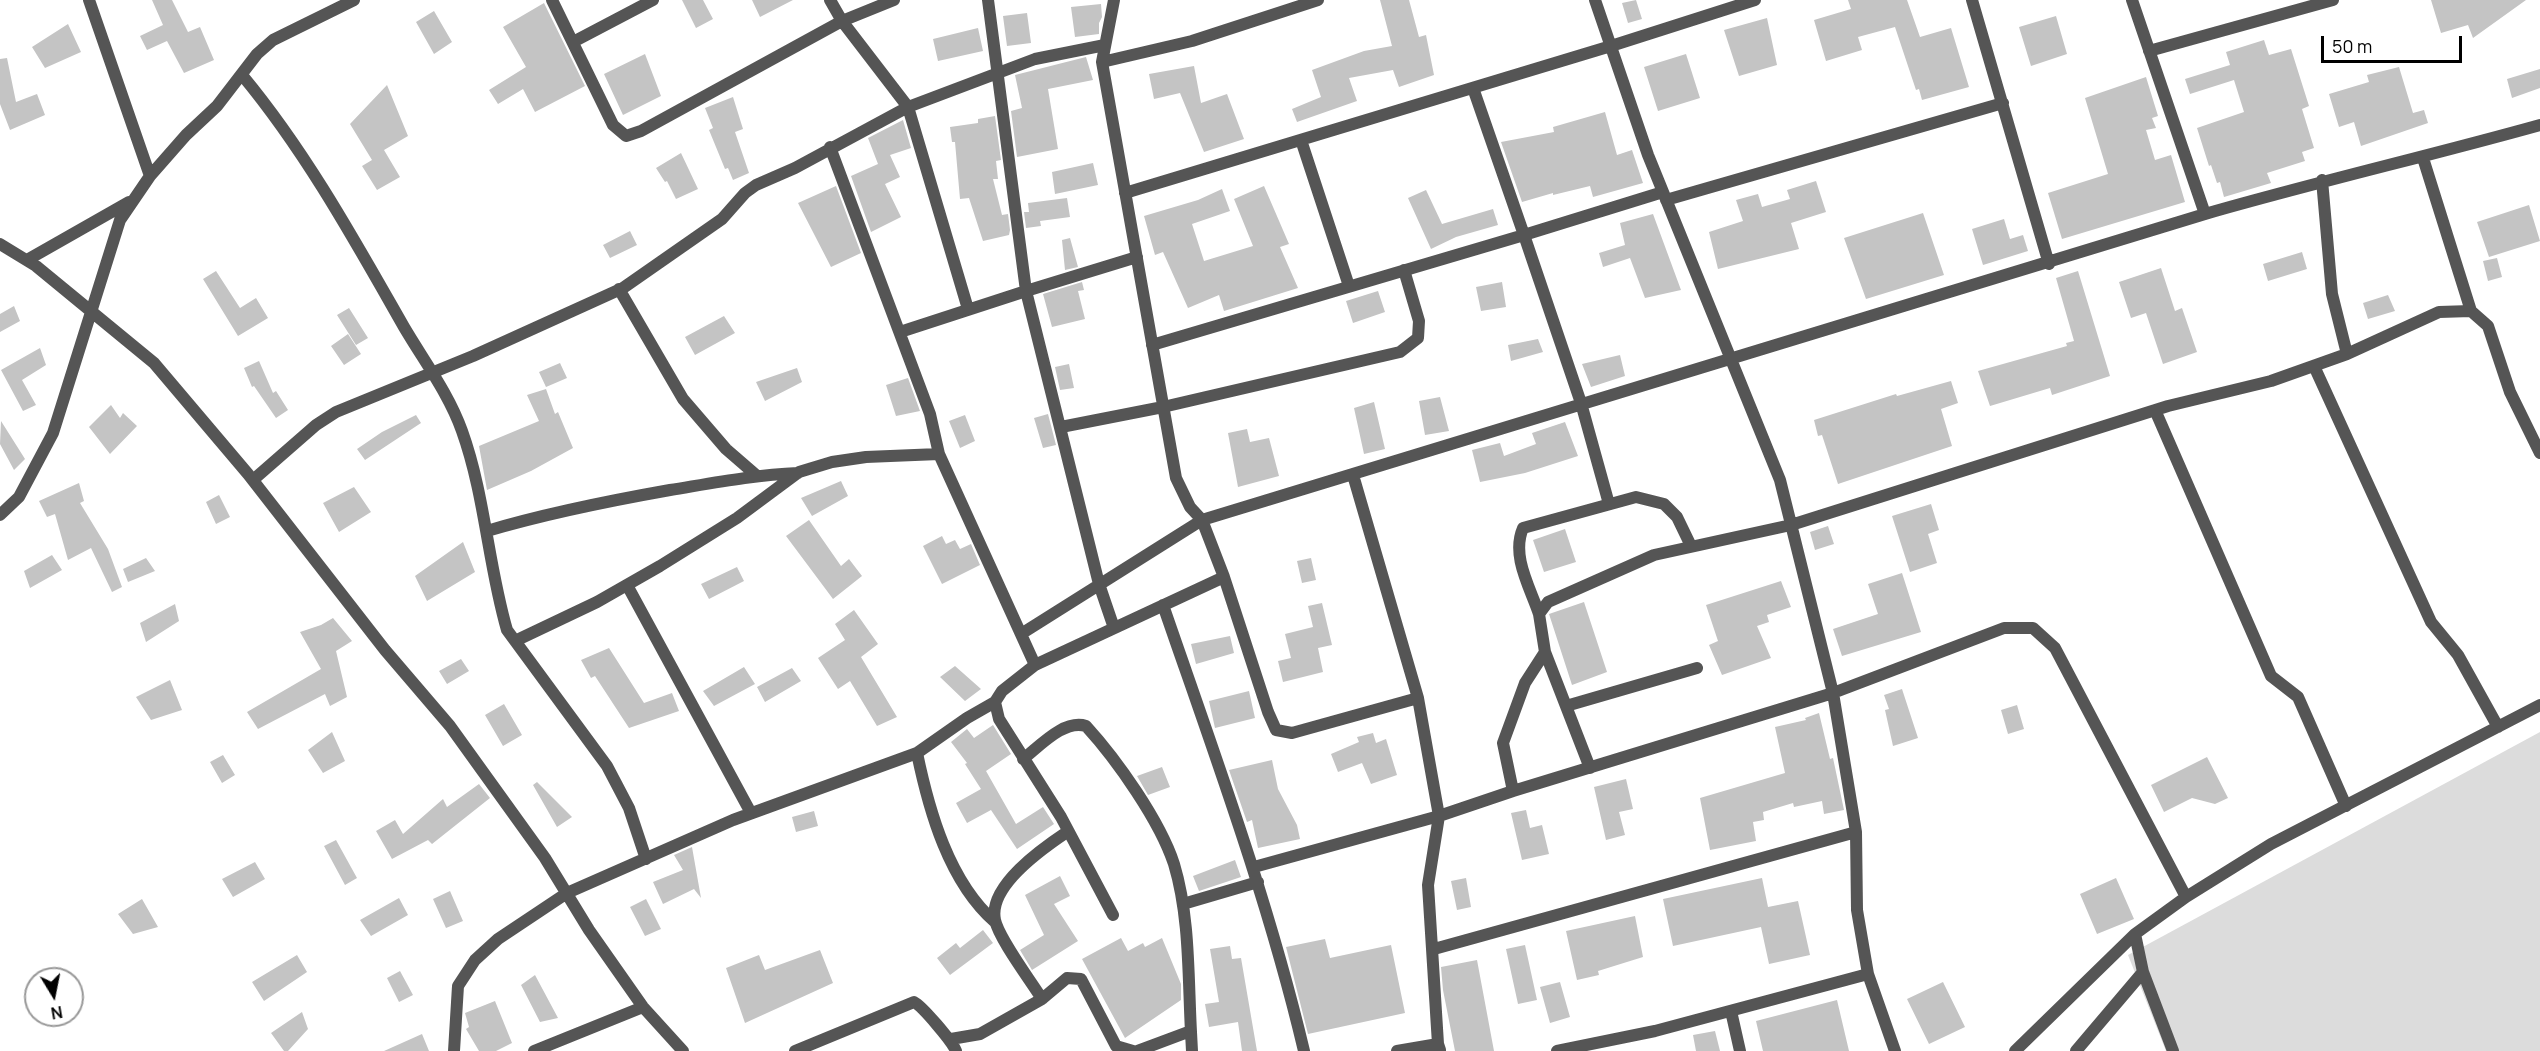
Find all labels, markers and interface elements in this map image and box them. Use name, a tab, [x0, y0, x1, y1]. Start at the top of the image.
scale bar	[2324, 24, 2465, 62]
text: 50 m	[2332, 34, 2372, 58]
north arrow	[24, 967, 84, 1027]
text: N	[49, 1001, 64, 1025]

